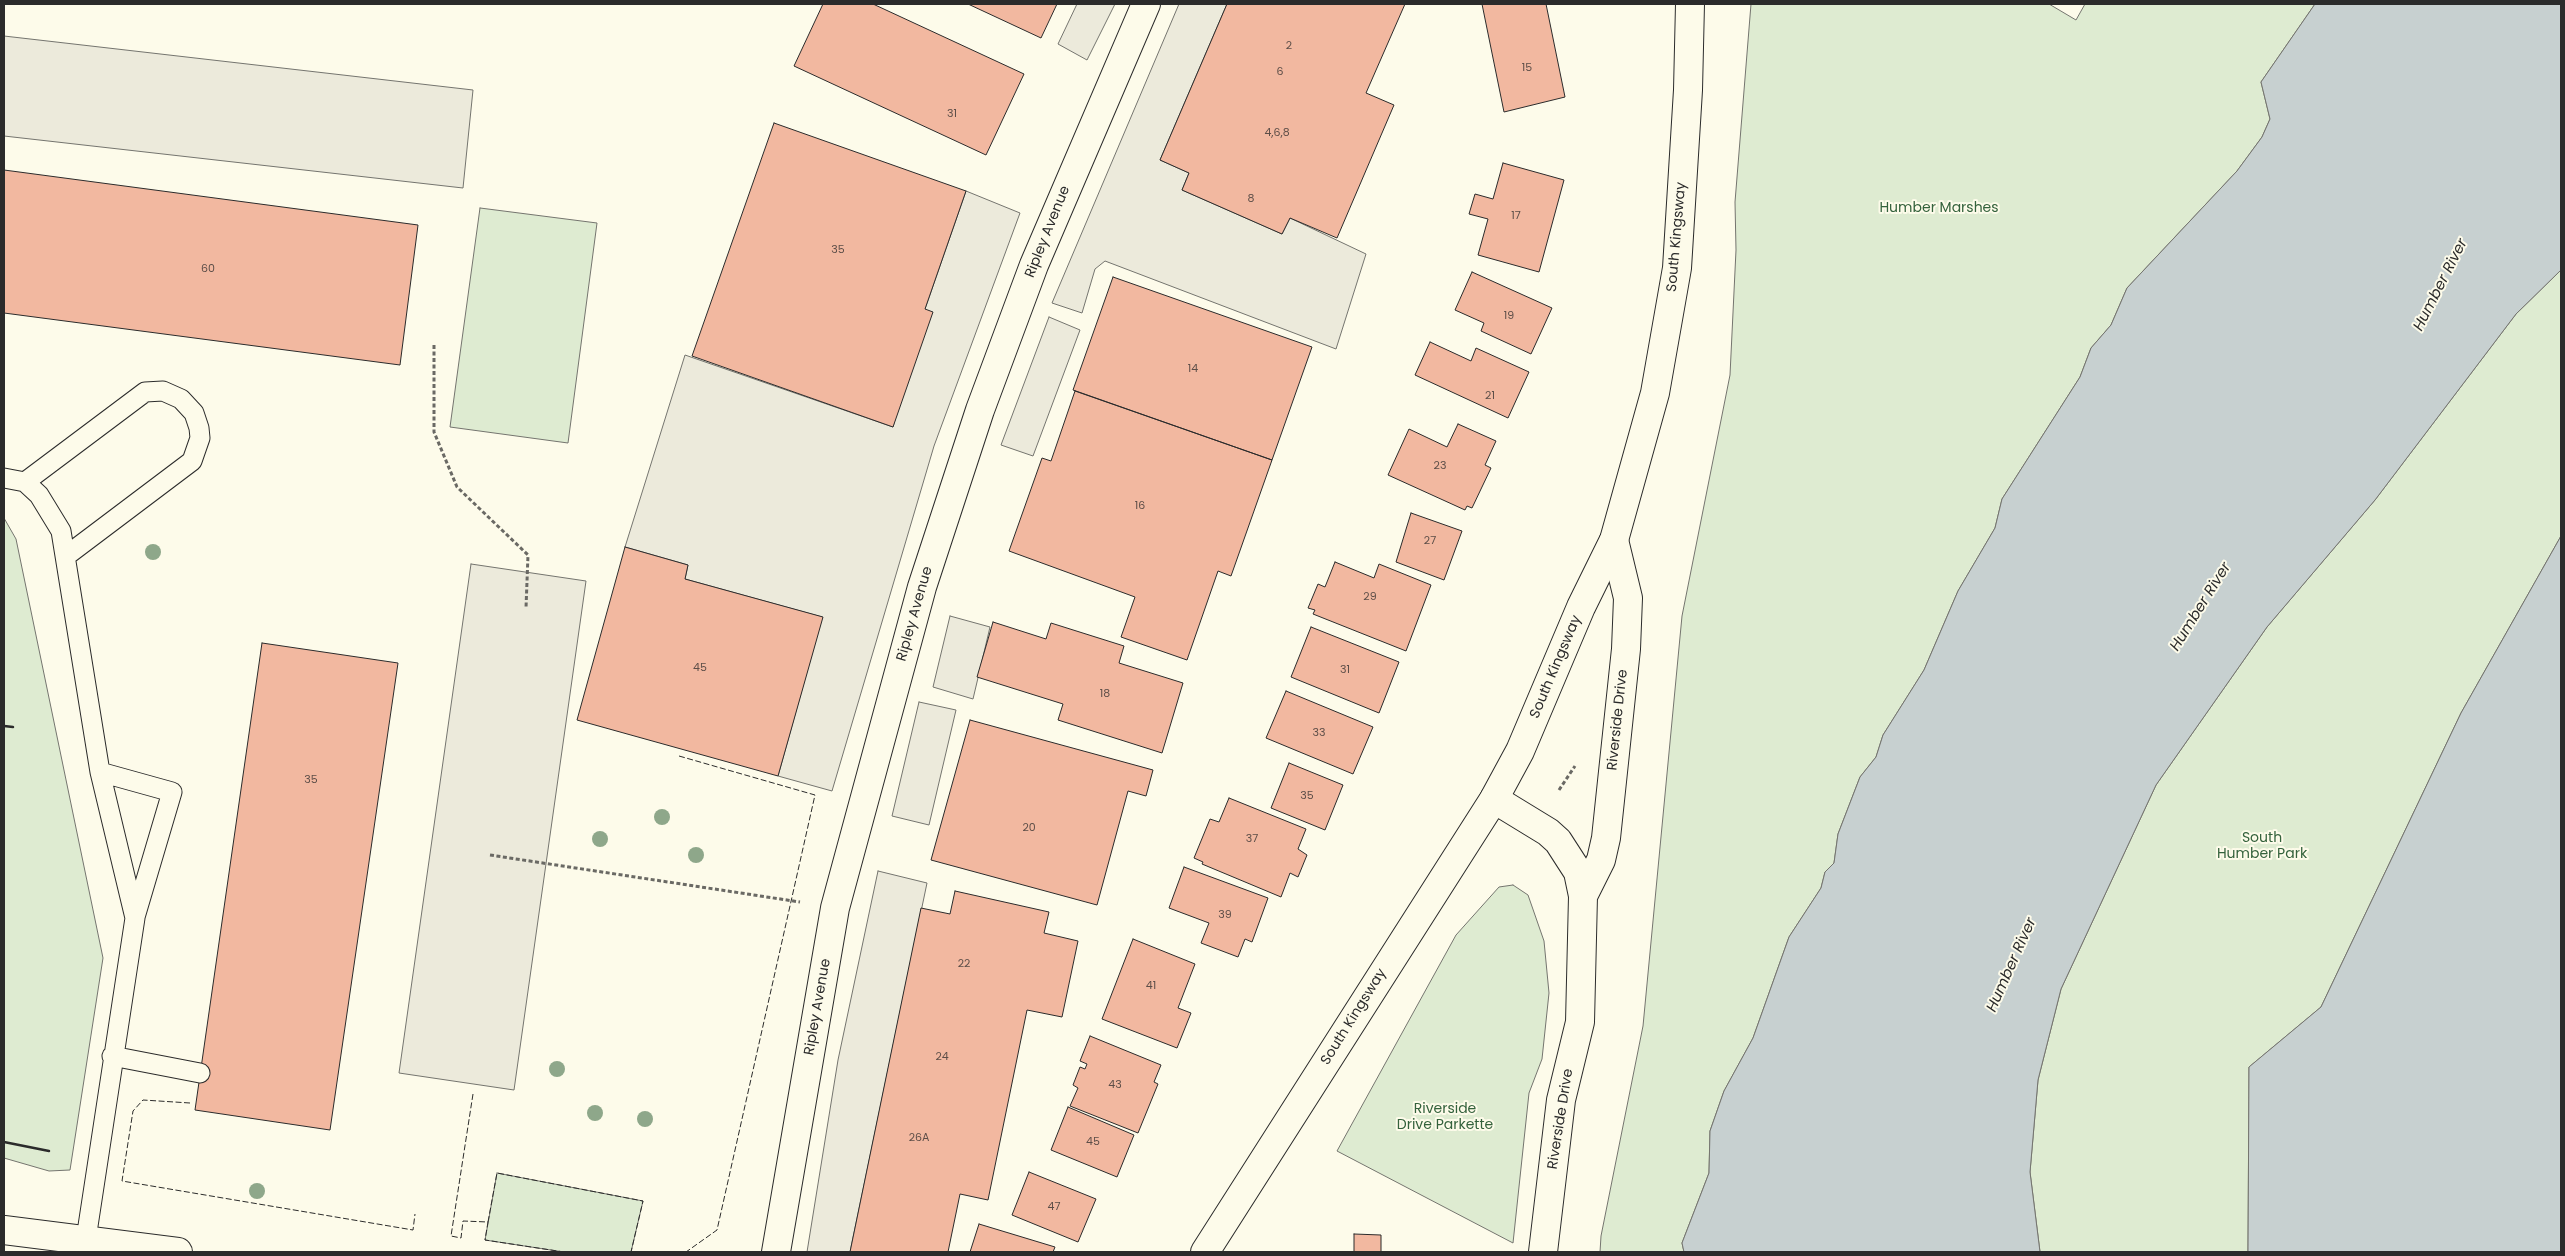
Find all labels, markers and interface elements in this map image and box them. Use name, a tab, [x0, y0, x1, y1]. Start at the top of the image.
house number: 2	[1286, 39, 1292, 53]
house number: 15	[1522, 61, 1532, 75]
house number: 6	[1277, 65, 1283, 79]
house number: 31	[947, 107, 957, 121]
house number: 4,6,8	[1264, 126, 1290, 140]
street label: South Kingsway	[1664, 181, 1690, 293]
street label: Ripley Avenue	[1022, 184, 1074, 280]
house number: 8	[1248, 192, 1254, 206]
park label: Humber Marshes	[1879, 200, 1999, 216]
house number: 17	[1511, 209, 1521, 223]
water label: Humber River	[2410, 236, 2472, 334]
house number: 35	[831, 243, 845, 257]
house number: 60	[201, 262, 215, 276]
house number: 19	[1504, 309, 1514, 323]
house number: 14	[1188, 362, 1198, 376]
house number: 21	[1485, 389, 1495, 403]
house number: 23	[1434, 459, 1446, 473]
house number: 16	[1135, 499, 1145, 513]
house number: 27	[1424, 534, 1436, 548]
water label: Humber River	[2167, 559, 2235, 655]
street label: Ripley Avenue	[893, 565, 937, 663]
house number: 29	[1363, 590, 1377, 604]
street label: South Kingsway	[1527, 613, 1585, 721]
house number: 45	[693, 661, 707, 675]
house number: 31	[1340, 663, 1350, 677]
street label: Riverside Drive	[1604, 669, 1632, 771]
house number: 18	[1100, 687, 1110, 701]
house number: 33	[1313, 726, 1325, 740]
house number: 35	[304, 773, 318, 787]
house number: 35	[1300, 789, 1314, 803]
house number: 20	[1022, 821, 1036, 835]
park label: South Humber Park	[2217, 830, 2307, 862]
house number: 37	[1246, 832, 1258, 846]
house number: 39	[1218, 908, 1232, 922]
water label: Humber River	[1983, 915, 2041, 1015]
street label: Ripley Avenue	[801, 957, 835, 1057]
house number: 22	[958, 957, 970, 971]
street label: South Kingsway	[1318, 966, 1390, 1068]
house number: 41	[1146, 979, 1156, 993]
house number: 24	[935, 1050, 949, 1064]
street label: Riverside Drive	[1545, 1068, 1577, 1170]
house number: 43	[1108, 1078, 1122, 1092]
park label: Riverside Drive Parkette	[1397, 1101, 1493, 1134]
house number: 26A	[909, 1131, 929, 1145]
house number: 45	[1086, 1135, 1100, 1149]
house number: 47	[1048, 1200, 1060, 1214]

